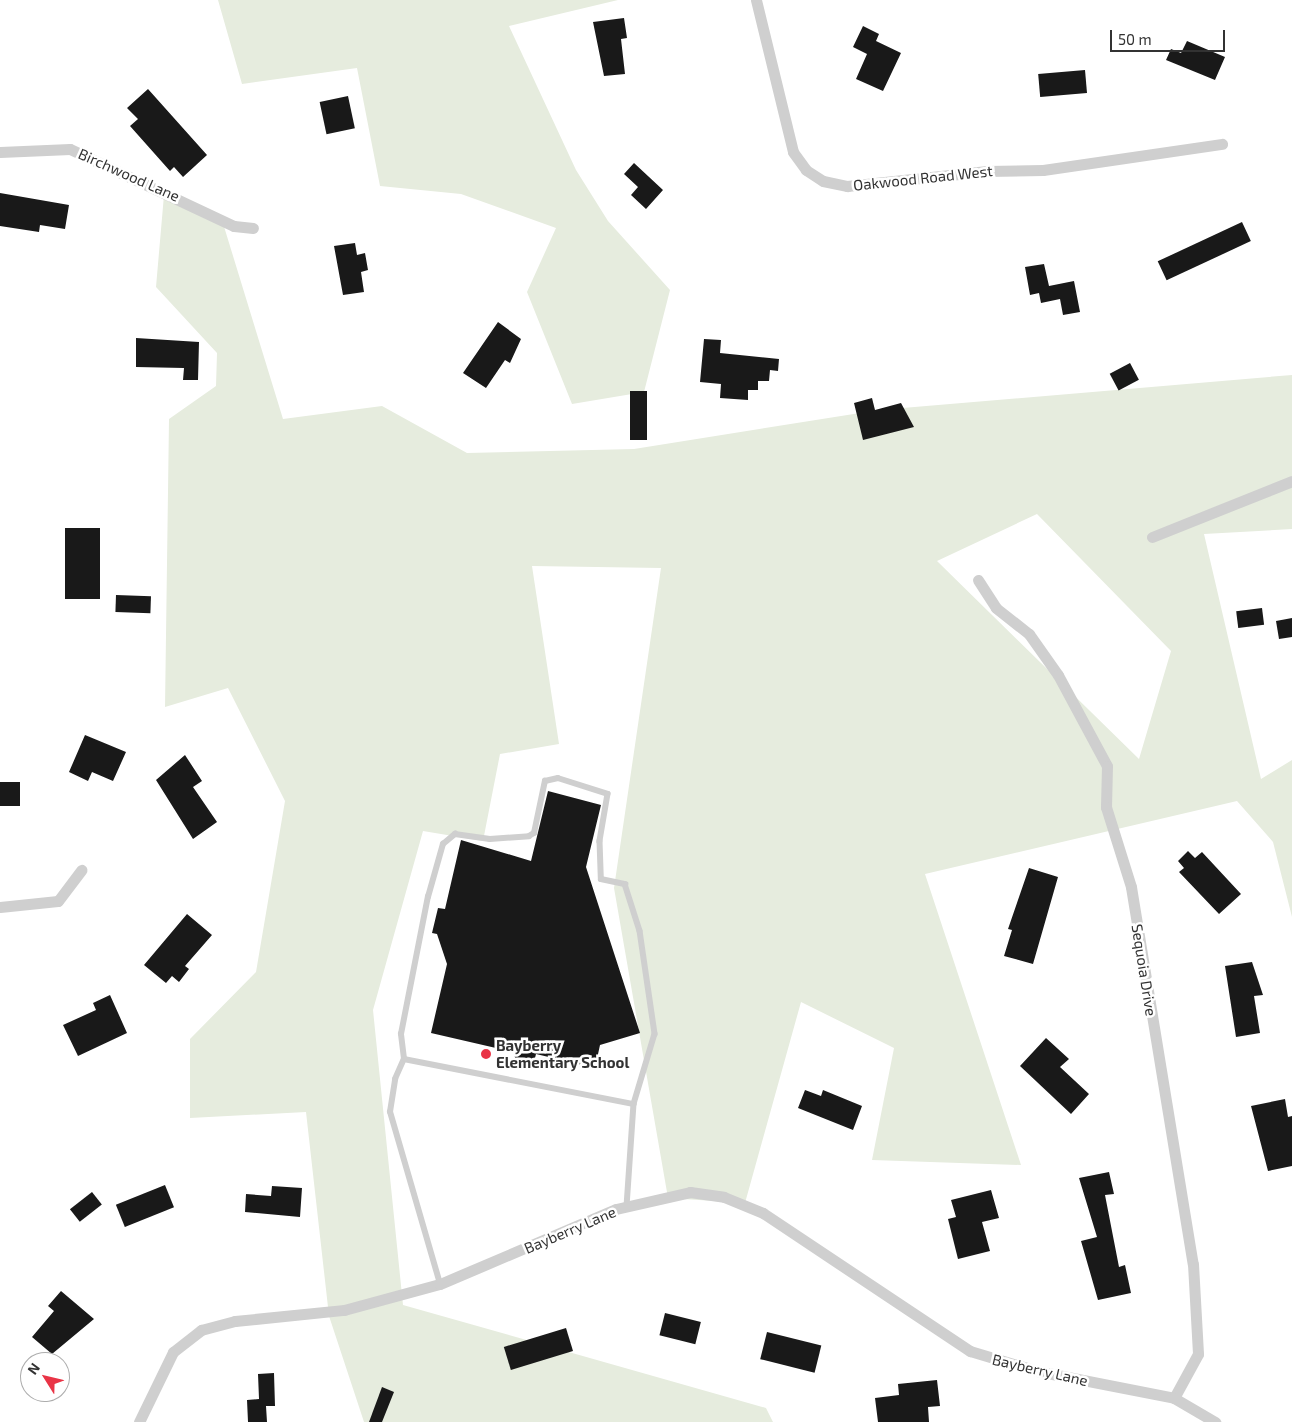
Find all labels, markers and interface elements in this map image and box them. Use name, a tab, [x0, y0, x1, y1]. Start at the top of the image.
scale bar	[1112, 20, 1227, 52]
text: 50 m	[1118, 30, 1152, 48]
street label: Birchwood Lane	[76, 145, 182, 205]
street label: Oakwood Road West	[852, 162, 994, 194]
street label: Sequoia Drive	[1128, 923, 1160, 1017]
place label: Bayberry Elementary School	[496, 1036, 630, 1071]
marker: Bayberry Elementary School	[480, 1048, 492, 1060]
street label: Bayberry Lane	[521, 1203, 619, 1257]
street label: Bayberry Lane	[990, 1350, 1090, 1390]
north arrow	[20, 1352, 70, 1402]
text: N	[23, 1359, 43, 1378]

